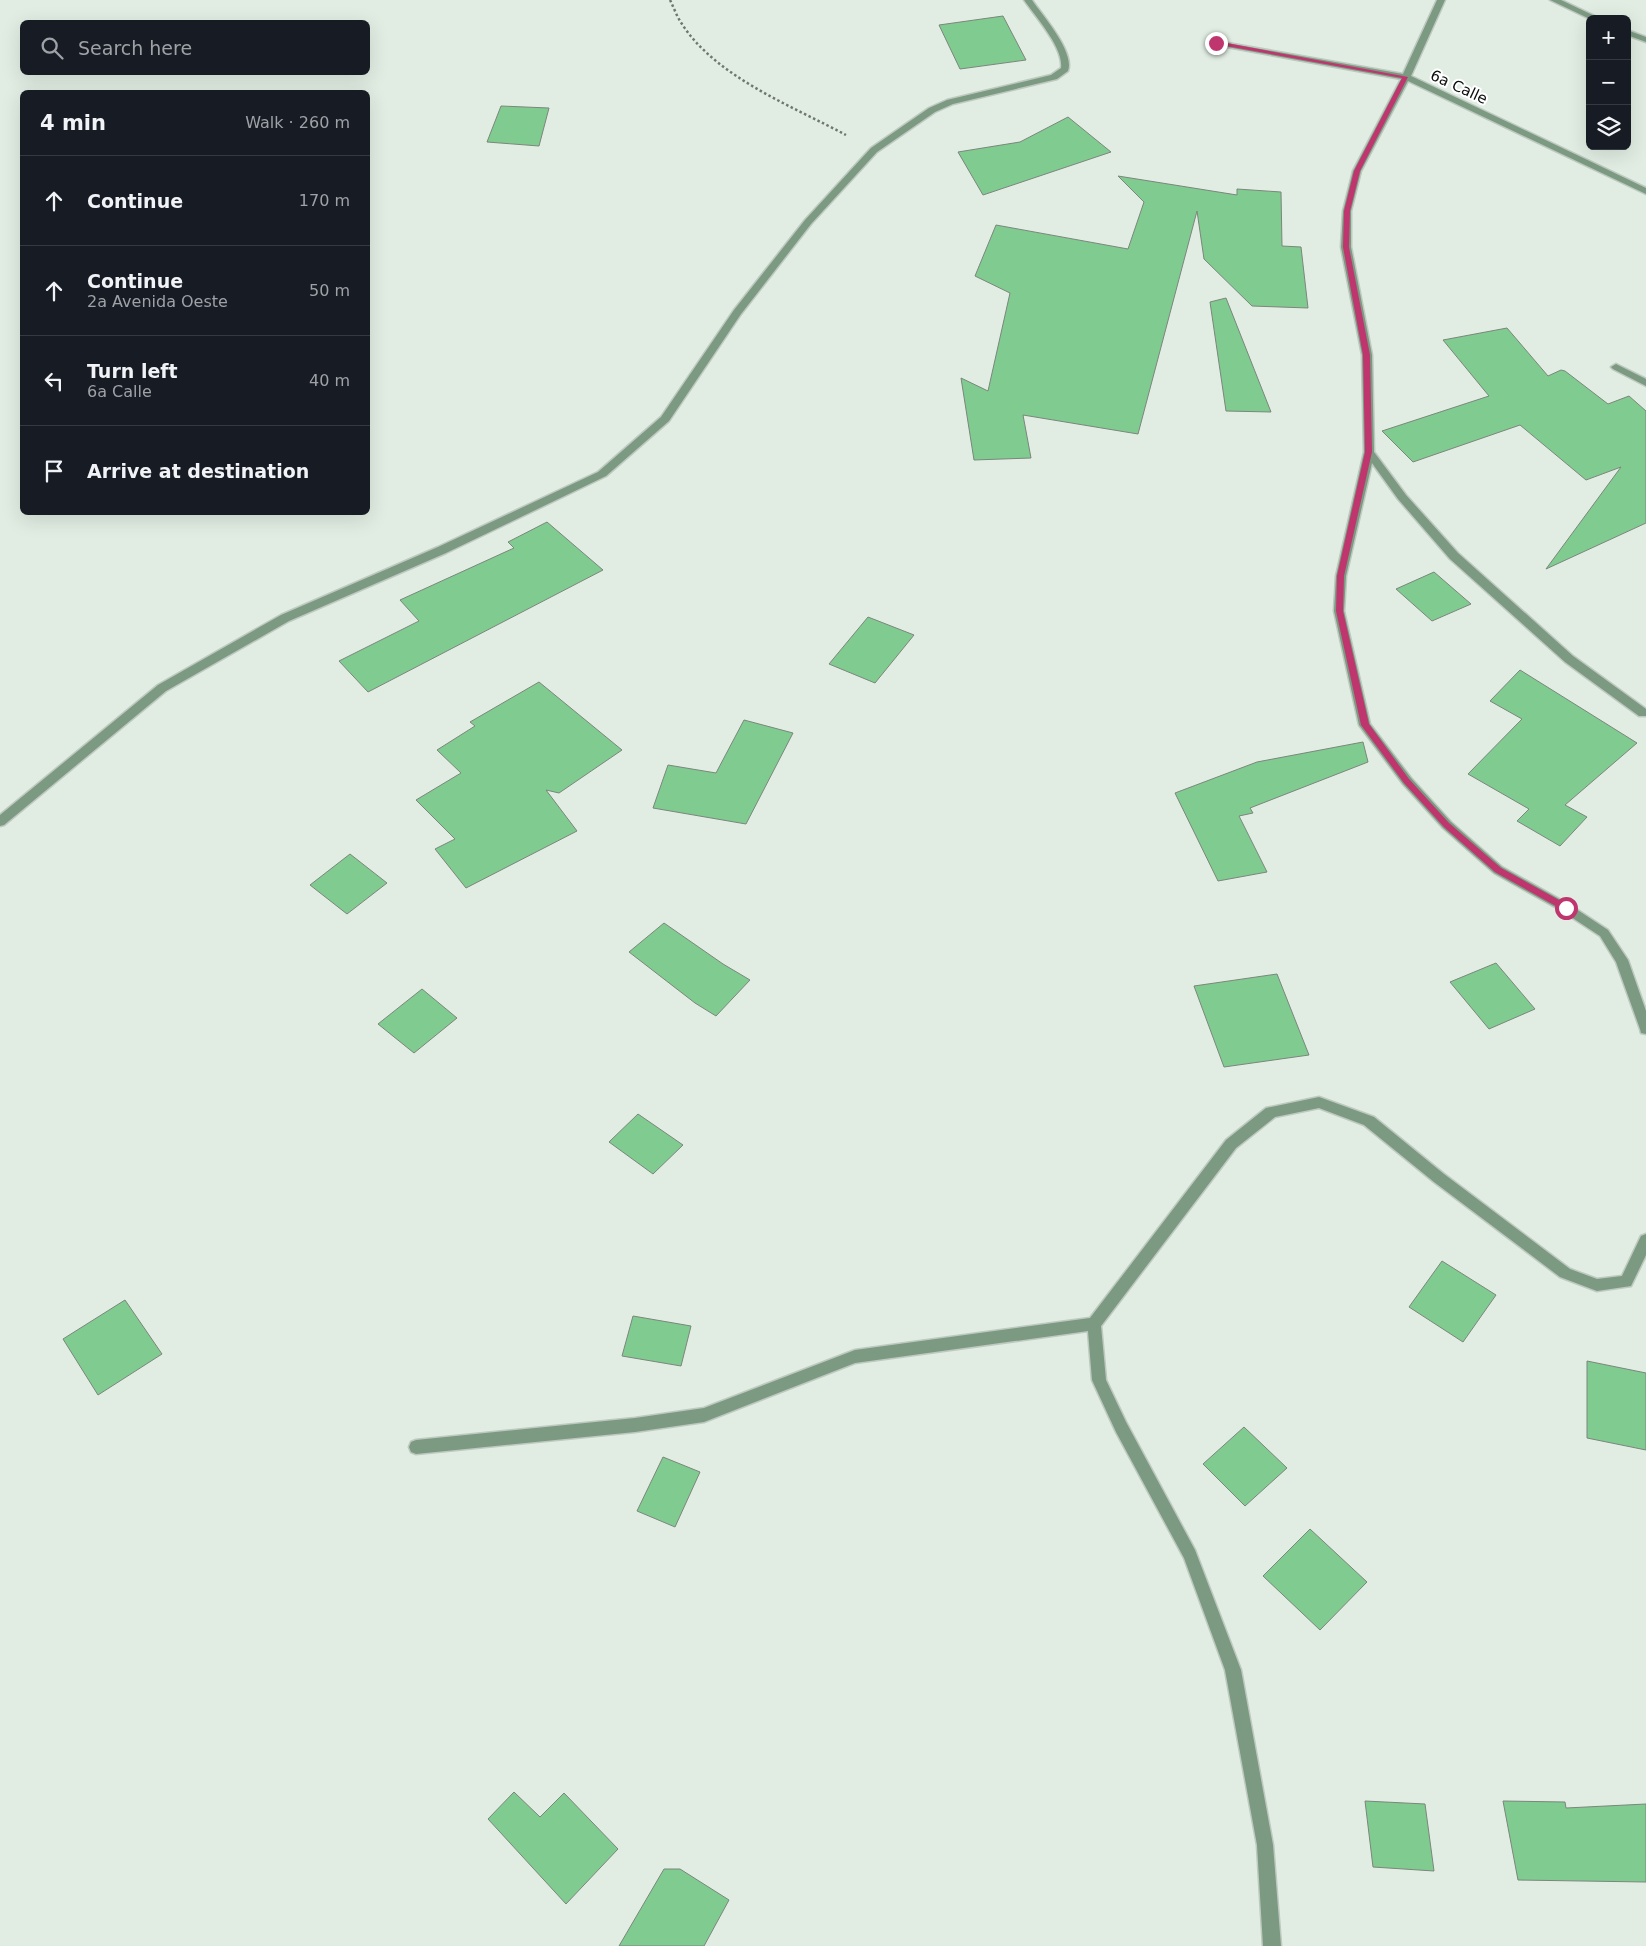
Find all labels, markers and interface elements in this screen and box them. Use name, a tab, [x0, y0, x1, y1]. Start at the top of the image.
map controls	[1586, 15, 1631, 150]
button: +	[1586, 15, 1631, 60]
search box	[20, 20, 370, 75]
route end	[1205, 32, 1228, 55]
icon: search	[38, 34, 66, 62]
text: Search here	[78, 37, 192, 59]
button: −	[1586, 60, 1631, 105]
street label: 6a Calle	[1428, 66, 1490, 108]
button: layers	[1586, 105, 1631, 150]
text: 4 min	[40, 111, 106, 135]
text: Walk · 260 m	[245, 113, 350, 132]
icon: ahead	[40, 187, 68, 215]
text: Continue	[87, 190, 183, 212]
text: 170 m	[299, 191, 350, 210]
text: Continue	[87, 270, 183, 292]
icon: ahead	[40, 277, 68, 305]
text: 50 m	[309, 281, 350, 300]
text: 2a Avenida Oeste	[87, 292, 228, 311]
text: Turn left	[87, 360, 178, 382]
icon: left	[40, 367, 68, 395]
text: 40 m	[309, 371, 350, 390]
text: 6a Calle	[87, 382, 152, 401]
icon: arrive	[40, 457, 68, 485]
text: Arrive at destination	[87, 460, 309, 482]
route start	[1555, 897, 1578, 920]

